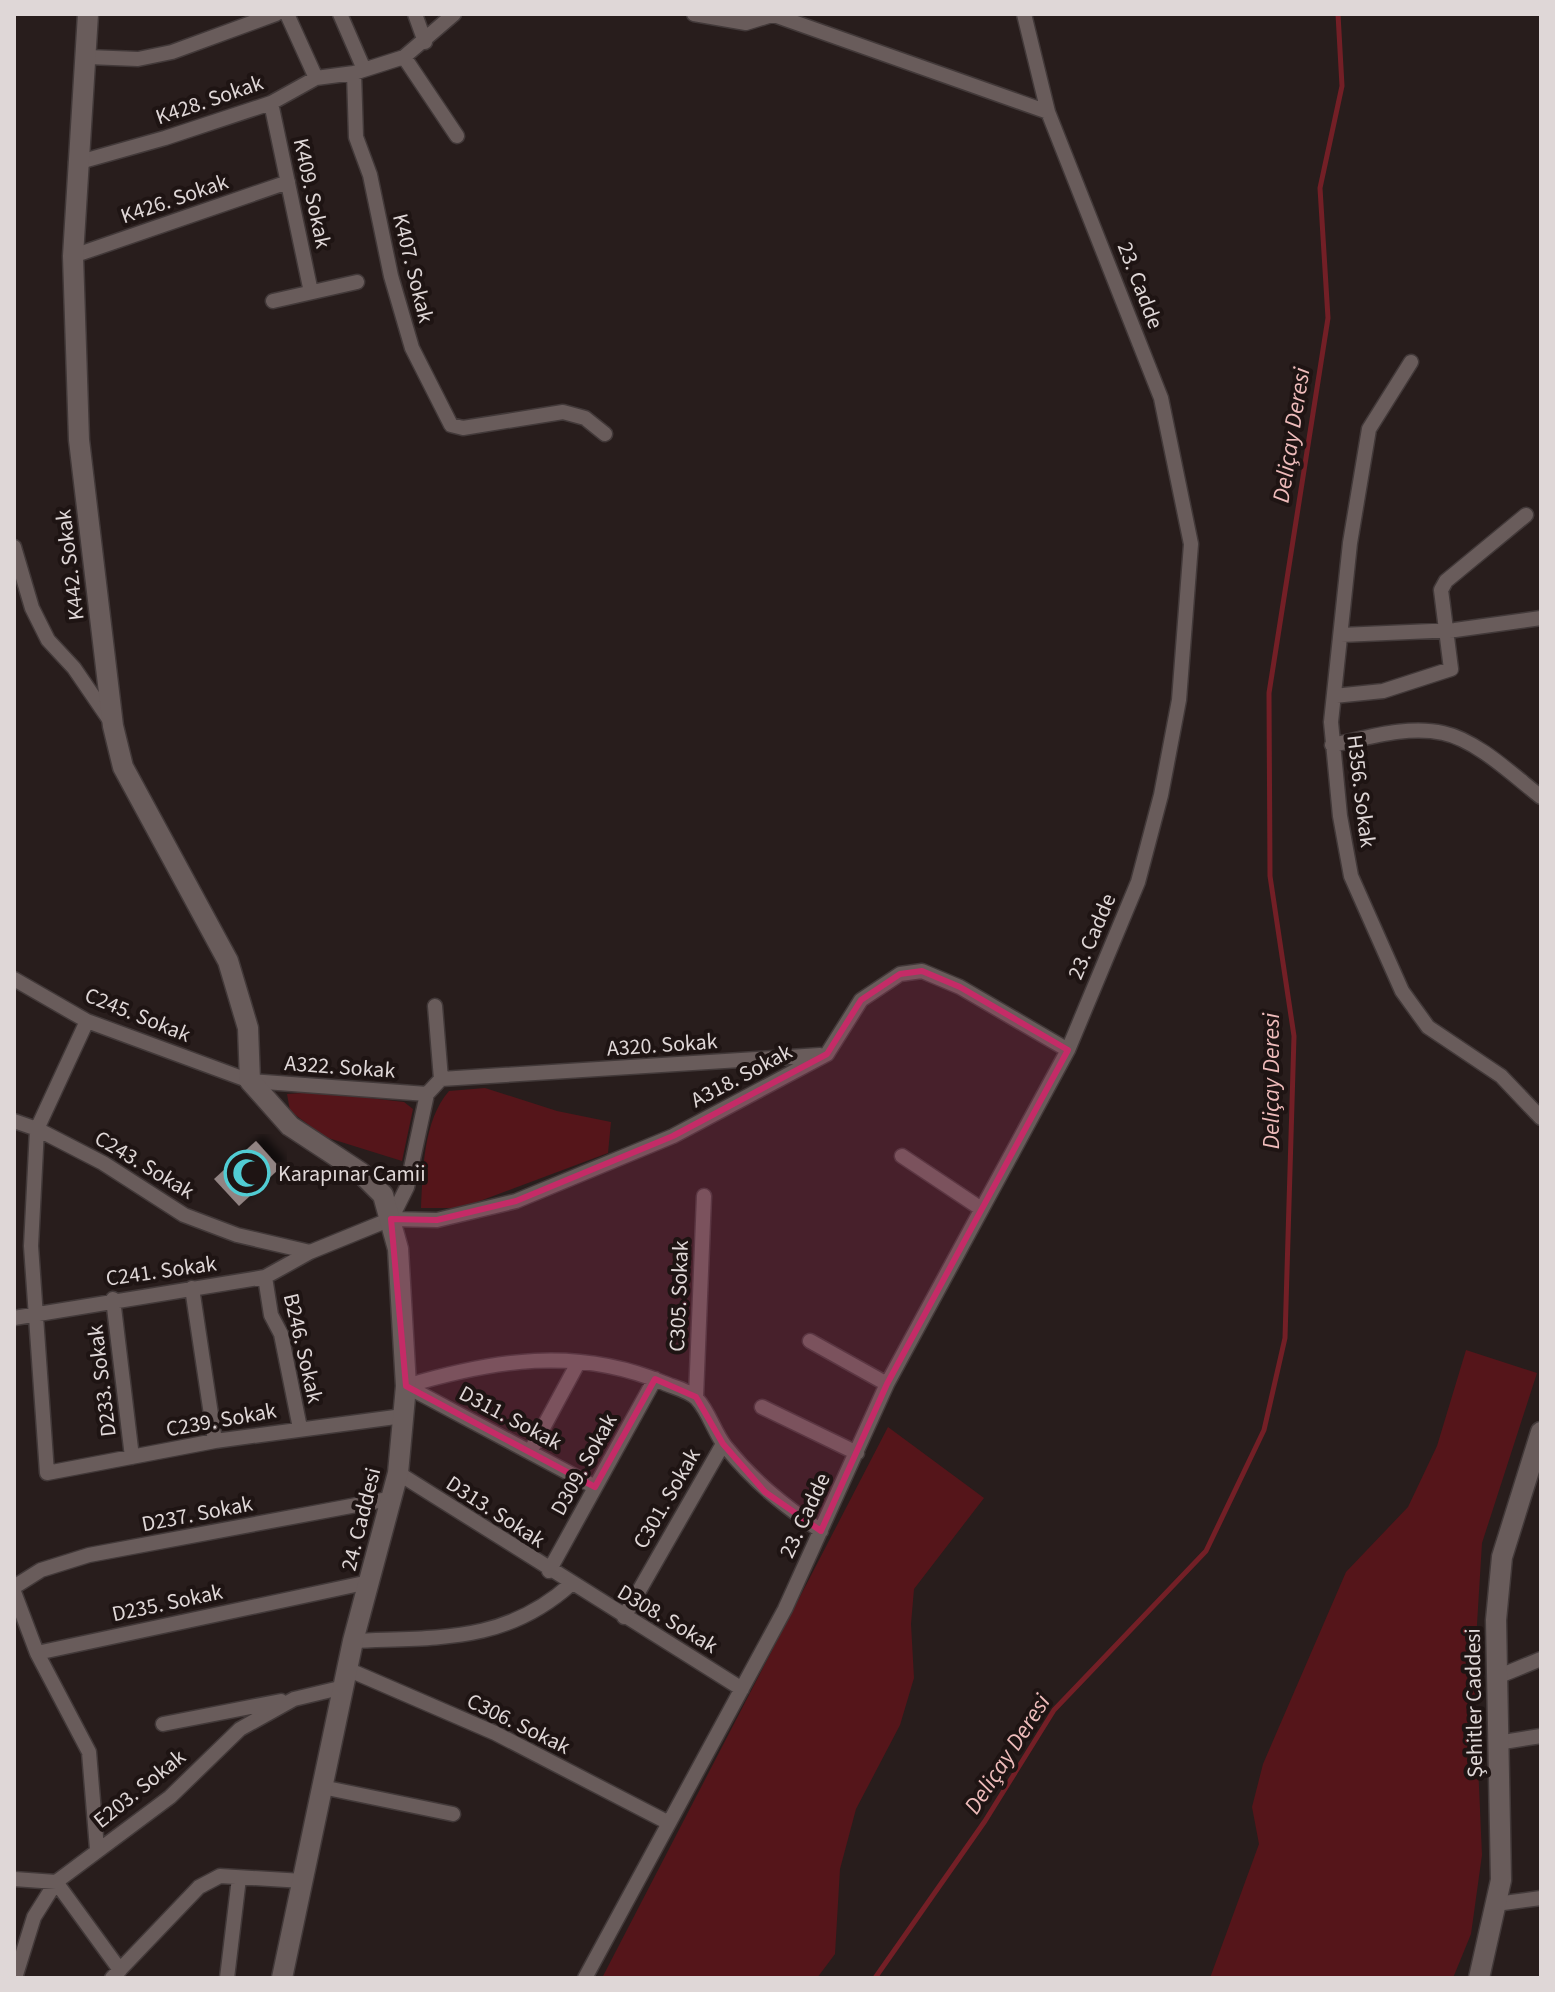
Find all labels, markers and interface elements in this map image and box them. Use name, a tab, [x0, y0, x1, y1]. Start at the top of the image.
street label: K428. Sokak	[151, 67, 267, 133]
street label: K409. Sokak	[285, 135, 339, 251]
street label: K426. Sokak	[116, 166, 232, 232]
street label: K407. Sokak	[384, 210, 442, 326]
street label: 23. Cadde	[1109, 237, 1171, 334]
water label: Deliçay Deresi	[1264, 365, 1320, 505]
street label: K442. Sokak	[47, 507, 93, 622]
street label: H356. Sokak	[1338, 733, 1384, 849]
street label: 23. Cadde	[1059, 888, 1124, 984]
street label: C245. Sokak	[80, 979, 195, 1051]
water label: Deliçay Deresi	[1254, 1012, 1289, 1149]
street label: A320. Sokak	[606, 1025, 719, 1065]
street label: A318. Sokak	[685, 1036, 798, 1116]
street label: A322. Sokak	[283, 1047, 396, 1087]
street label: C243. Sokak	[88, 1122, 201, 1207]
mosque icon: Karapınar Camii	[223, 1149, 271, 1197]
place label: Karapınar Camii	[278, 1158, 426, 1190]
street label: C305. Sokak	[661, 1240, 697, 1352]
street label: C241. Sokak	[104, 1247, 219, 1295]
street label: B246. Sokak	[275, 1290, 331, 1406]
street label: D233. Sokak	[79, 1323, 125, 1439]
street label: D311. Sokak	[453, 1377, 568, 1458]
street label: C239. Sokak	[163, 1395, 279, 1445]
street label: D309. Sokak	[543, 1407, 625, 1521]
street label: C301. Sokak	[625, 1442, 709, 1555]
street label: 24. Caddesi	[333, 1464, 389, 1574]
street label: 23. Cadde	[771, 1467, 839, 1563]
street label: D313. Sokak	[440, 1468, 551, 1556]
street label: D237. Sokak	[139, 1488, 256, 1540]
street label: D235. Sokak	[109, 1576, 226, 1630]
street label: D308. Sokak	[611, 1576, 724, 1662]
street label: Şehitler Caddesi	[1457, 1628, 1491, 1778]
street label: C306. Sokak	[461, 1685, 576, 1763]
water label: Deliçay Deresi	[956, 1687, 1059, 1821]
street label: E203. Sokak	[87, 1741, 193, 1836]

